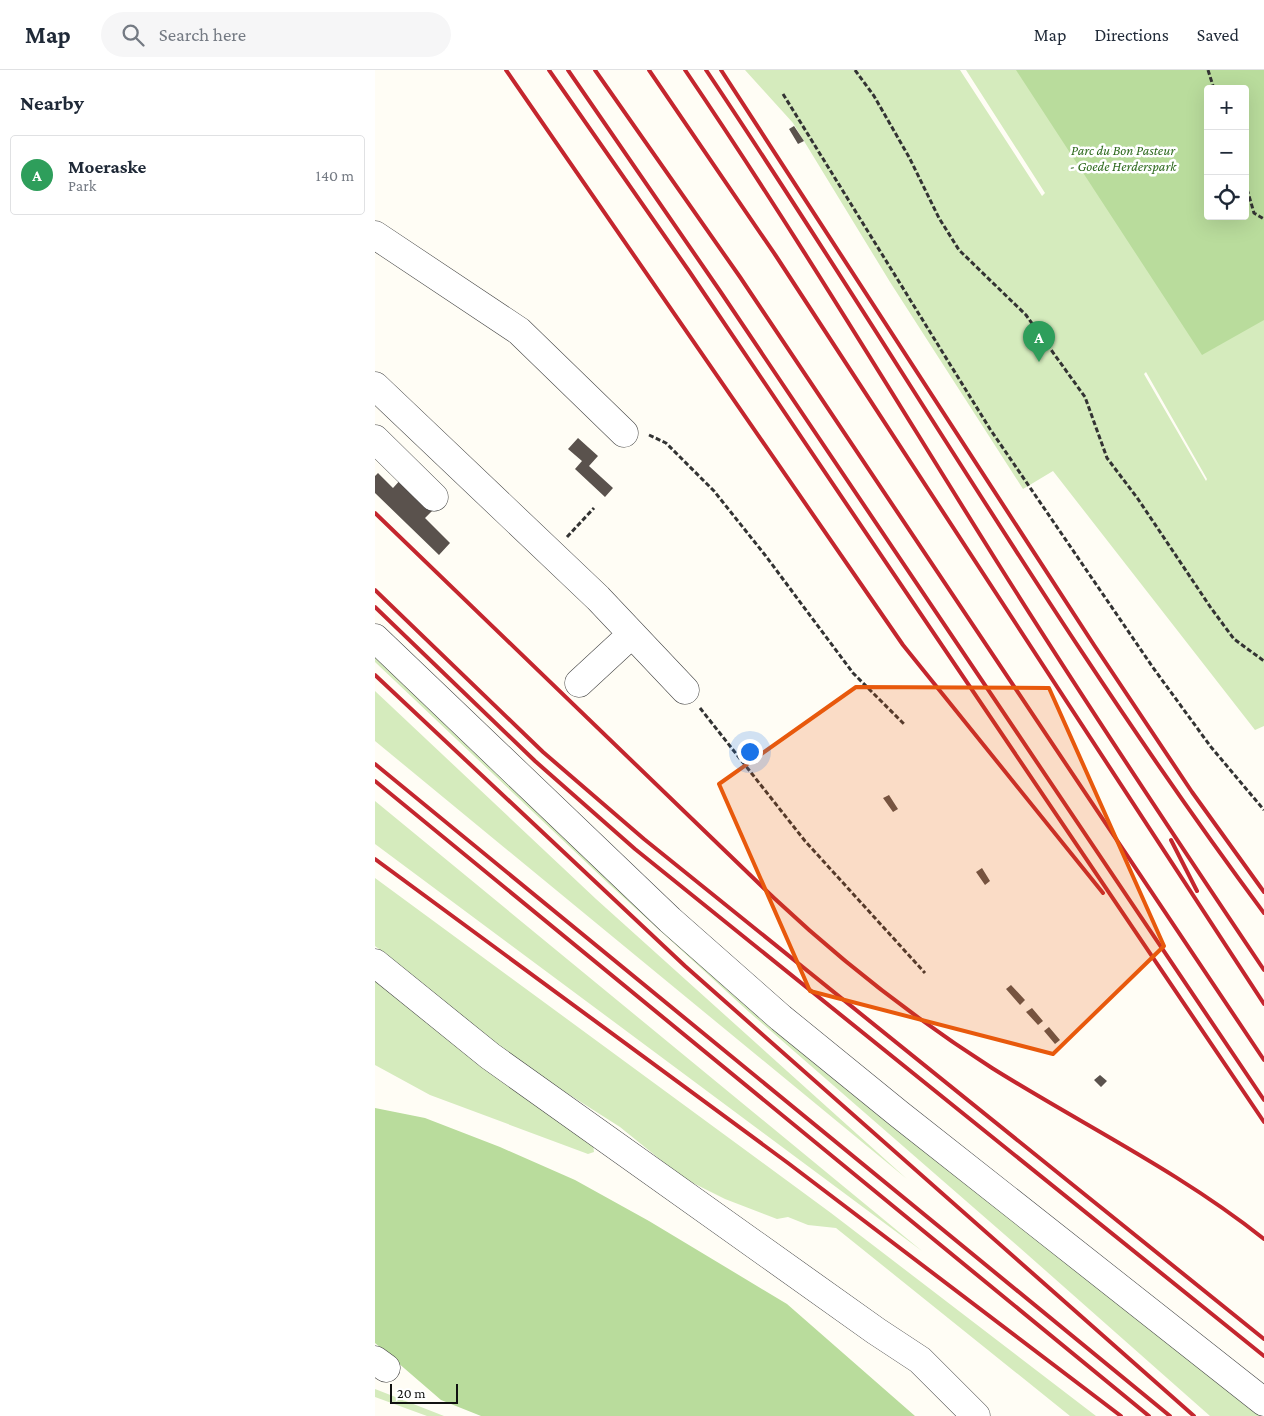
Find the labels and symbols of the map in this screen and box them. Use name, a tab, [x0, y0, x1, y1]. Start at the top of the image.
park label: Parc du Bon Pasteur - Goede Herderspark	[1070, 142, 1177, 174]
pin: A	[1023, 321, 1055, 362]
your location	[737, 739, 763, 765]
scale bar	[390, 1381, 457, 1404]

